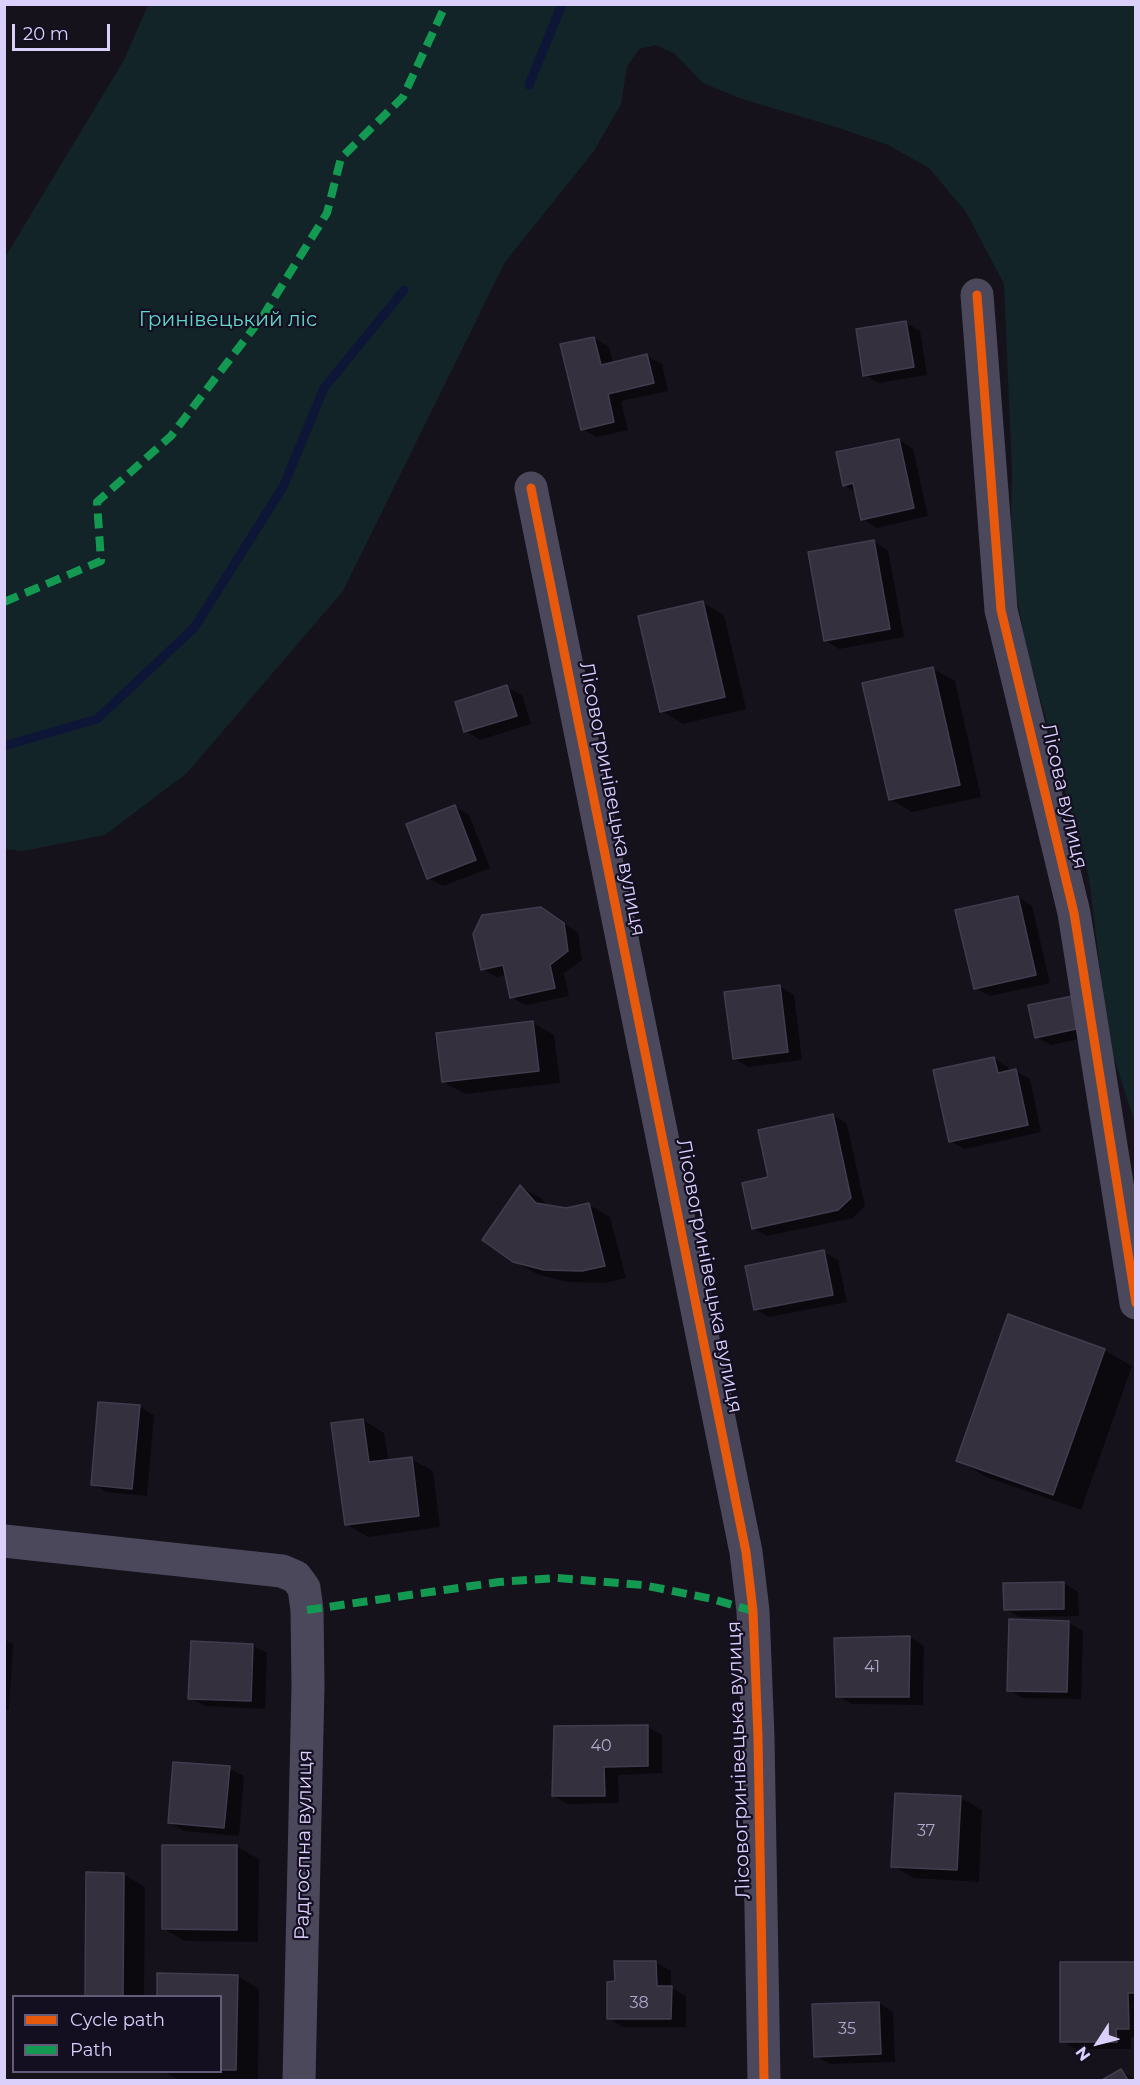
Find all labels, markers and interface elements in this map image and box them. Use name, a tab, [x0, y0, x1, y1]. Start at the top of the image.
scale bar	[15, 12, 112, 50]
text: 20 m	[23, 23, 69, 45]
park label: Гринівецький ліс	[139, 308, 317, 332]
street label: Лісовогринівецька вулиця	[574, 660, 650, 938]
street label: Лісова вулиця	[1036, 721, 1092, 871]
street label: Лісовогринівецька вулиця	[671, 1137, 747, 1415]
street label: Лісовогринівецька вулиця	[722, 1620, 756, 1900]
house number: 41	[864, 1657, 880, 1677]
house number: 40	[590, 1736, 612, 1756]
street label: Радгоспна вулиця	[290, 1750, 318, 1940]
house number: 37	[917, 1821, 935, 1841]
house number: 38	[629, 1993, 649, 2013]
legend	[12, 1995, 222, 2073]
text: Cycle path	[70, 2009, 165, 2031]
north arrow	[1068, 2013, 1128, 2073]
house number: 35	[838, 2019, 856, 2039]
text: Path	[70, 2039, 113, 2061]
text: N	[1072, 2043, 1095, 2065]

